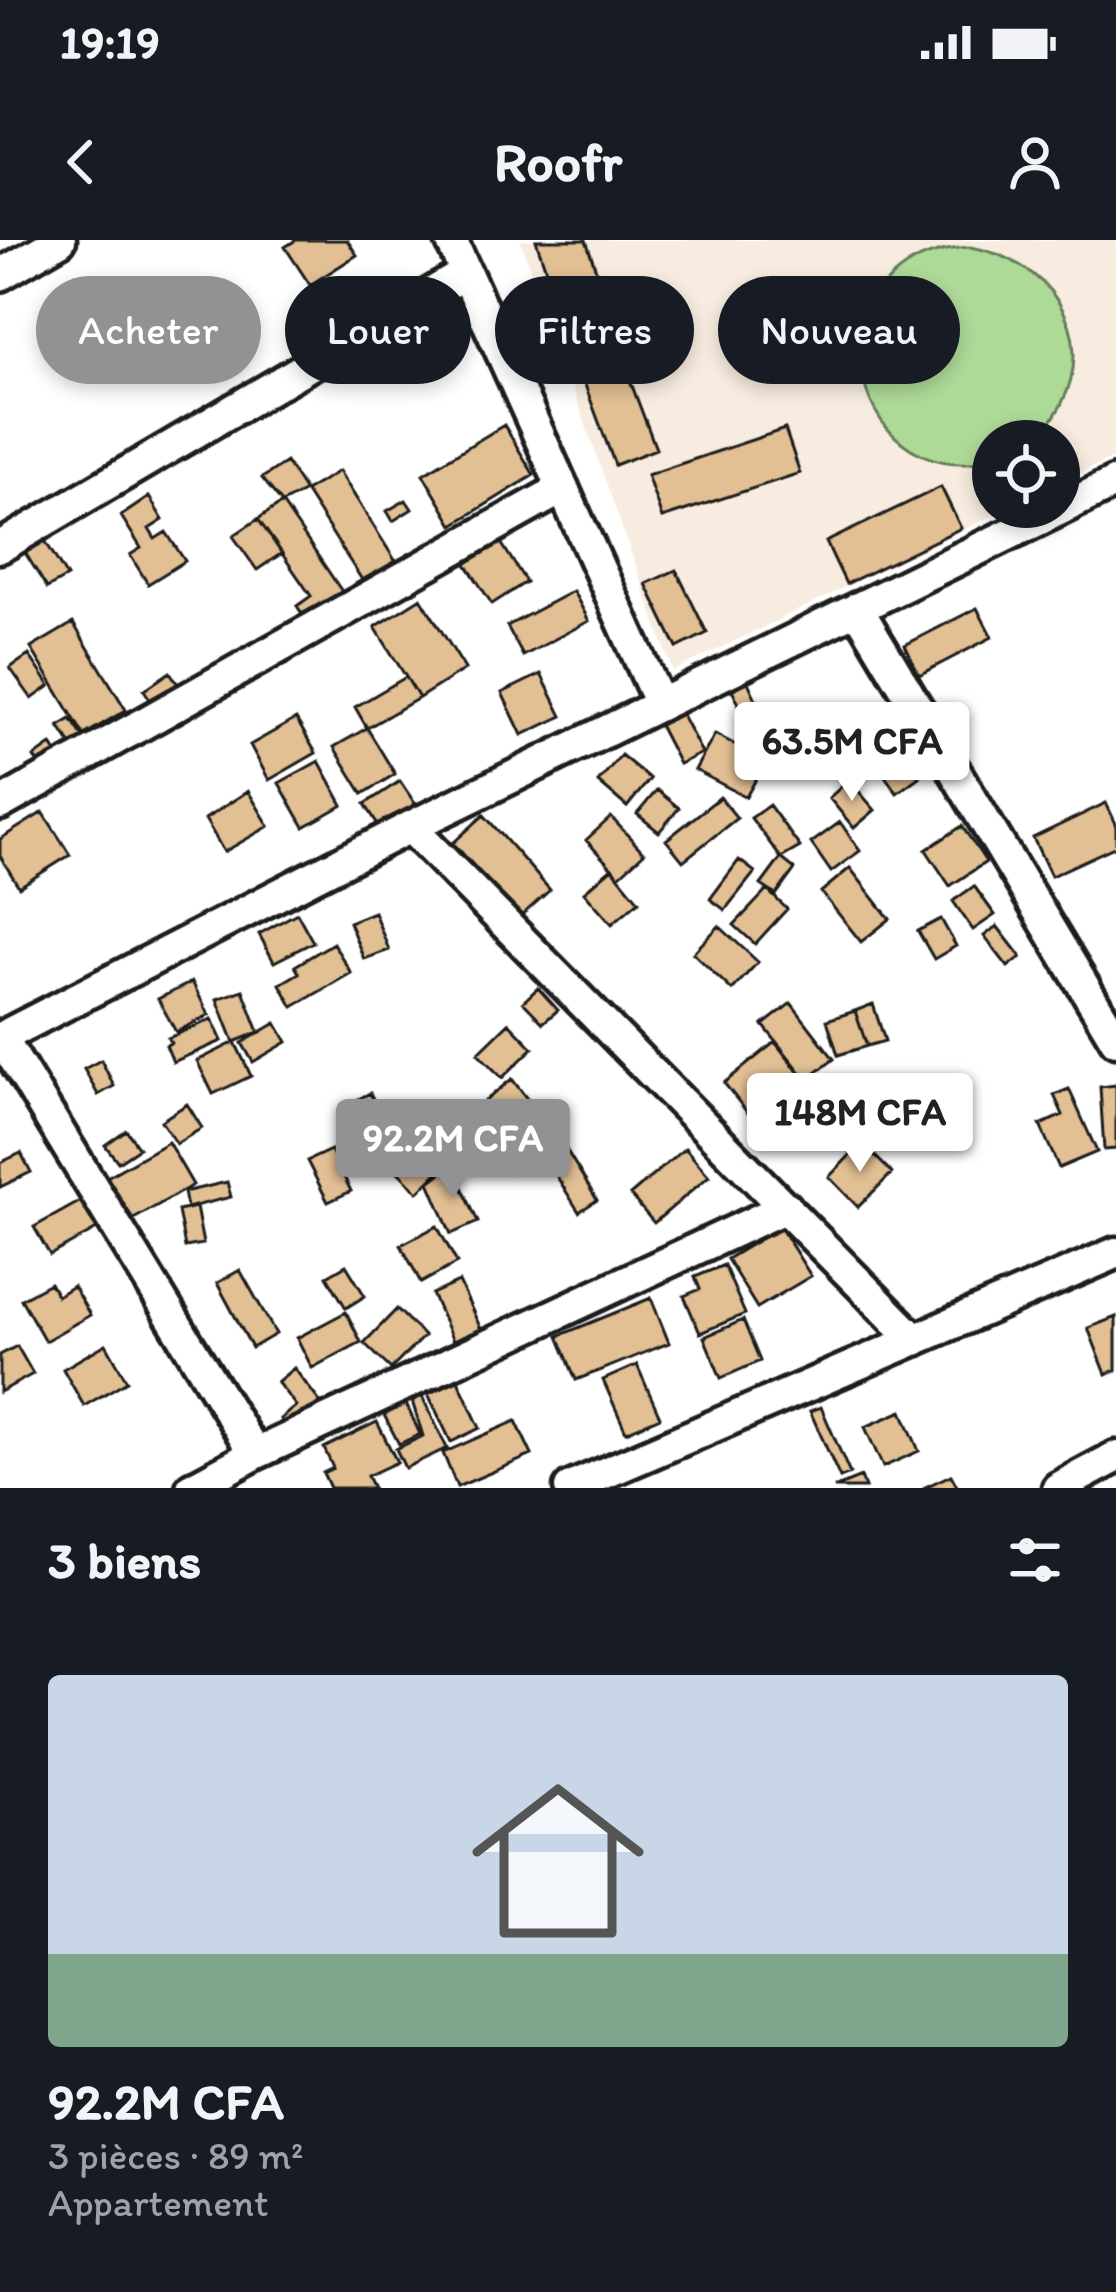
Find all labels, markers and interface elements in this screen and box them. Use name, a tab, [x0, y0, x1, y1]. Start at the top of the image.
text: 19:19	[60, 15, 160, 69]
icon: back	[48, 129, 114, 195]
icon: person	[1002, 129, 1068, 195]
text: Roofr	[494, 130, 622, 195]
chip: Acheter	[36, 276, 261, 384]
chip: Louer	[285, 276, 471, 384]
chip: Filtres	[495, 276, 694, 384]
chip: Nouveau	[718, 276, 960, 384]
map controls	[972, 420, 1080, 528]
button: locate	[972, 420, 1080, 528]
pin: 63.5M CFA	[715, 702, 989, 804]
text: 63.5M CFA	[761, 717, 943, 764]
pin: 148M CFA	[736, 1073, 984, 1175]
text: 148M CFA	[774, 1088, 946, 1135]
pin: 92.2M CFA	[316, 1099, 590, 1201]
text: 92.2M CFA	[363, 1114, 543, 1161]
icon: filters	[1002, 1527, 1068, 1593]
text: 3 biens	[48, 1530, 201, 1591]
icon: home	[450, 1753, 666, 1969]
text: 92.2M CFA	[48, 2071, 284, 2132]
text: 3 pièces · 89 m²	[48, 2132, 304, 2179]
text: Appartement	[48, 2179, 269, 2226]

